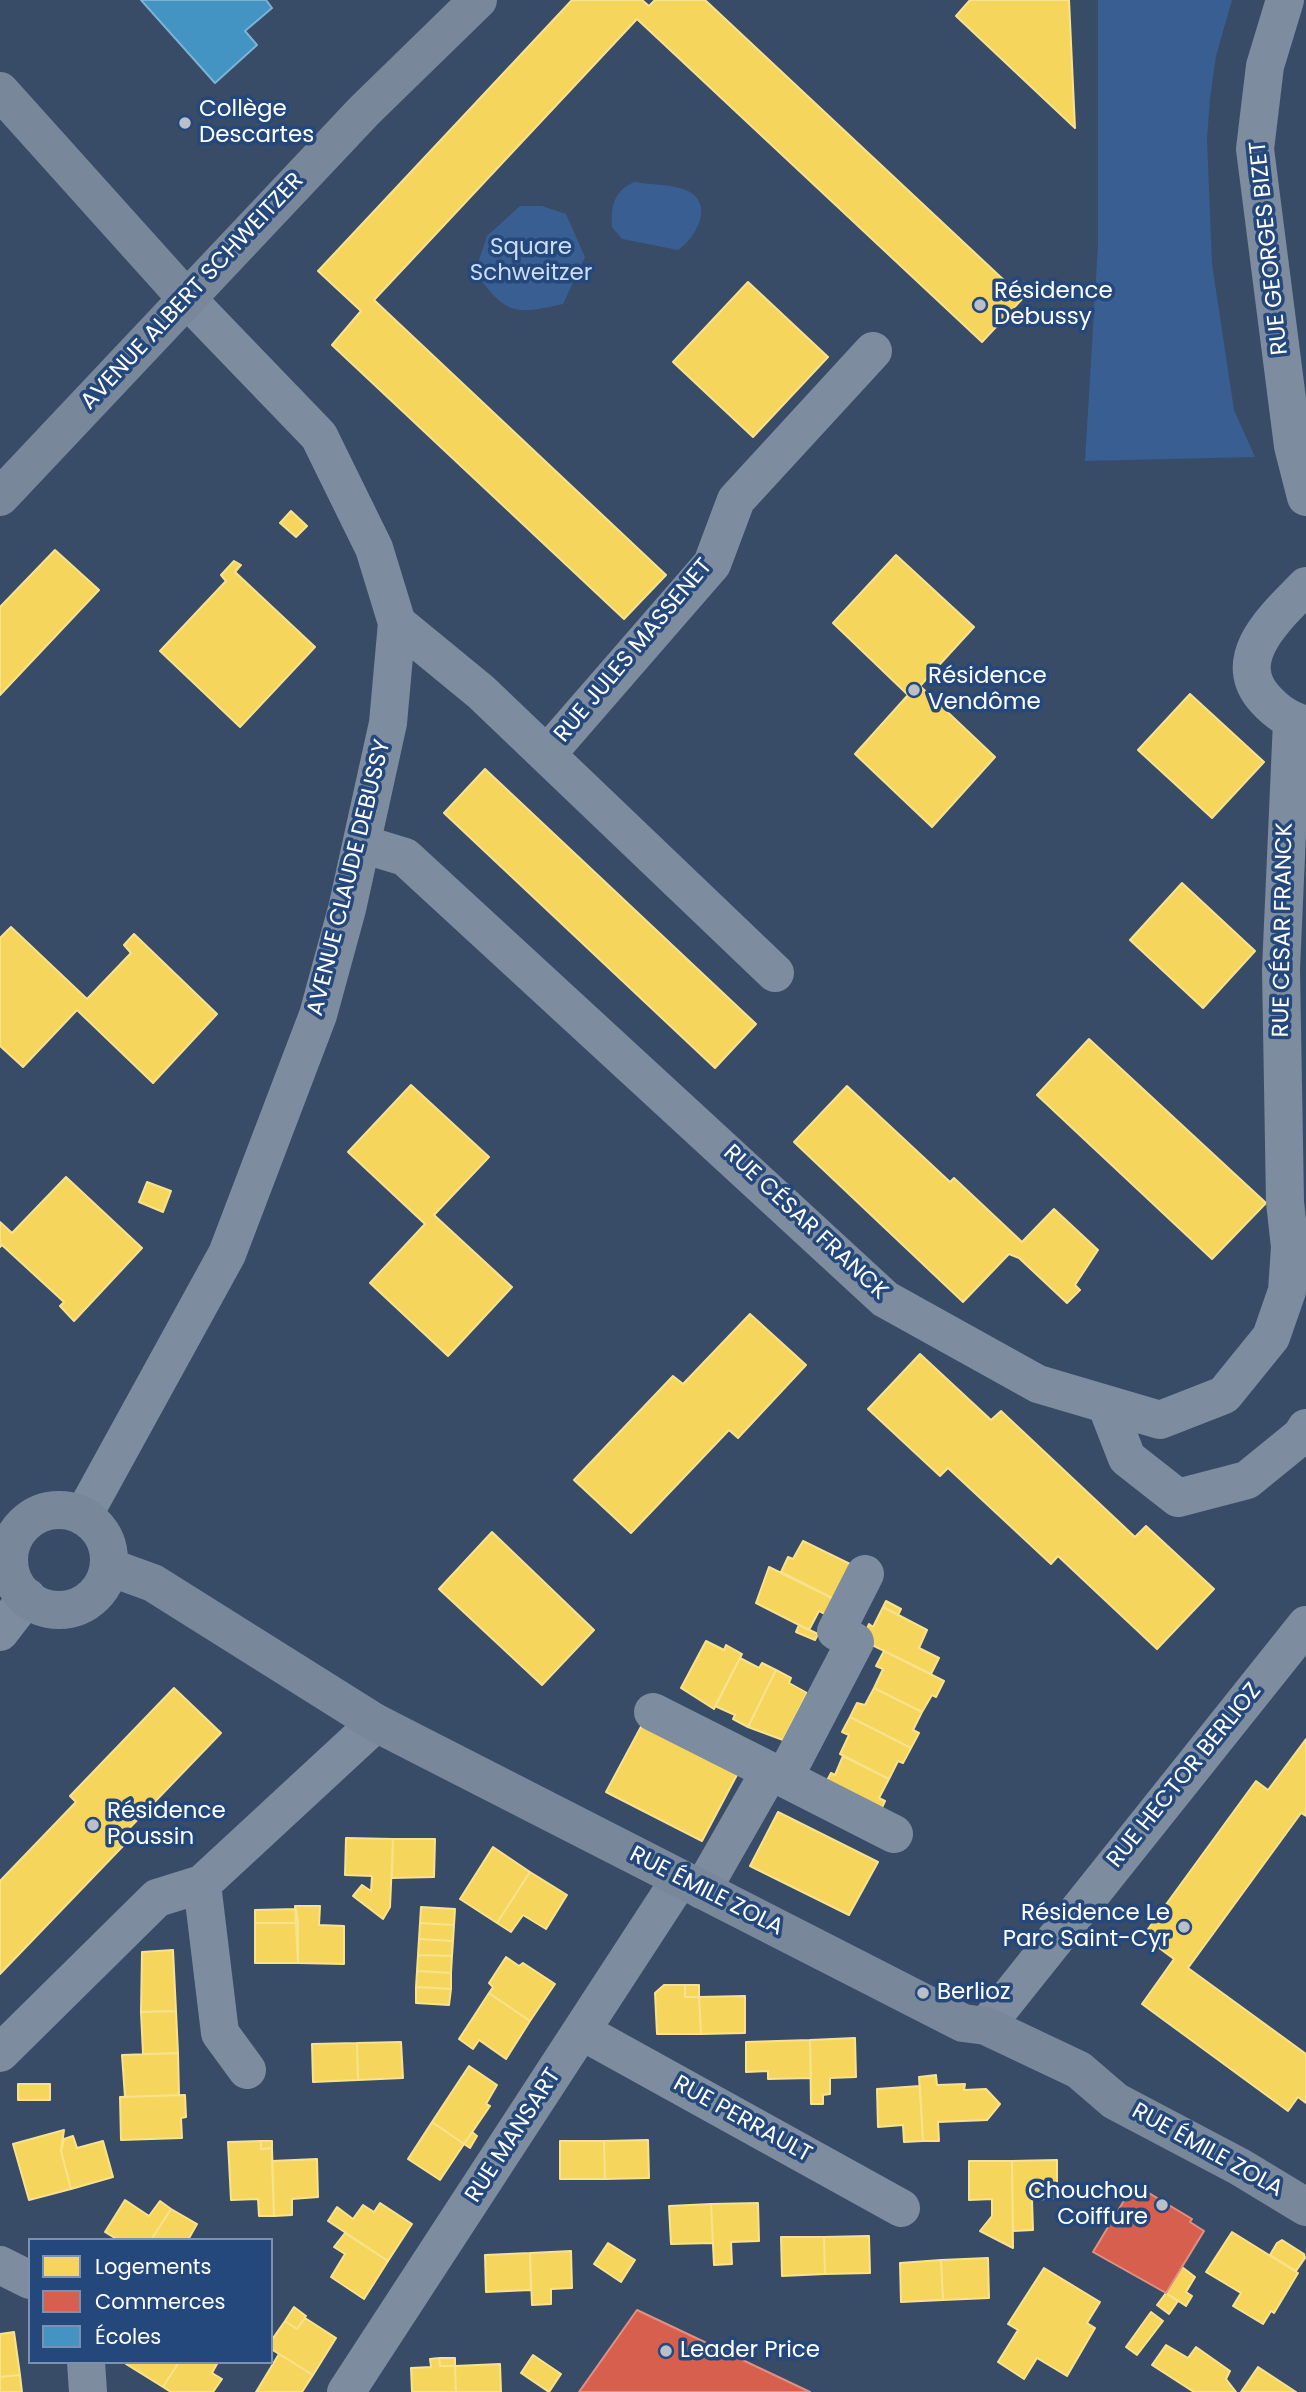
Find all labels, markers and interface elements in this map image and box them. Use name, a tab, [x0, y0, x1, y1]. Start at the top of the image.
place label: Collège Descartes	[199, 96, 314, 150]
marker: Collège Descartes	[177, 115, 193, 131]
street label: RUE GEORGES BIZET	[1245, 140, 1295, 356]
street label: AVENUE ALBERT SCHWEITZER	[76, 168, 310, 416]
park label: Square Schweitzer	[470, 234, 592, 288]
place label: Résidence Debussy	[994, 278, 1113, 332]
marker: Résidence Debussy	[972, 297, 988, 313]
street label: RUE JULES MASSENET	[549, 554, 719, 748]
place label: Résidence Vendôme	[928, 663, 1047, 717]
marker: Résidence Vendôme	[906, 682, 922, 698]
street label: AVENUE CLAUDE DEBUSSY	[302, 737, 398, 1019]
street label: RUE CÉSAR FRANCK	[1268, 822, 1300, 1038]
street label: RUE CÉSAR FRANCK	[717, 1140, 893, 1306]
street label: RUE HECTOR BERLIOZ	[1102, 1678, 1268, 1874]
place label: Résidence Poussin	[107, 1798, 226, 1852]
marker: Résidence Poussin	[85, 1817, 101, 1833]
street label: RUE ÉMILE ZOLA	[625, 1841, 787, 1943]
place label: Résidence Le Parc Saint-Cyr	[1003, 1900, 1170, 1954]
marker: Résidence Le Parc Saint-Cyr	[1176, 1919, 1192, 1935]
place label: Berlioz	[937, 1979, 1010, 2007]
marker: Berlioz	[915, 1985, 931, 2001]
street label: RUE MANSART	[460, 2064, 568, 2208]
street label: RUE PERRAULT	[668, 2071, 816, 2169]
street label: RUE ÉMILE ZOLA	[1127, 2098, 1287, 2204]
place label: Chouchou Coiffure	[1028, 2178, 1148, 2232]
marker: Chouchou Coiffure	[1154, 2197, 1170, 2213]
legend	[28, 2238, 273, 2364]
text: Logements	[95, 2252, 211, 2281]
text: Commerces	[95, 2287, 226, 2316]
text: Écoles	[95, 2322, 161, 2351]
place label: Leader Price	[680, 2337, 820, 2365]
marker: Leader Price	[658, 2343, 674, 2359]

